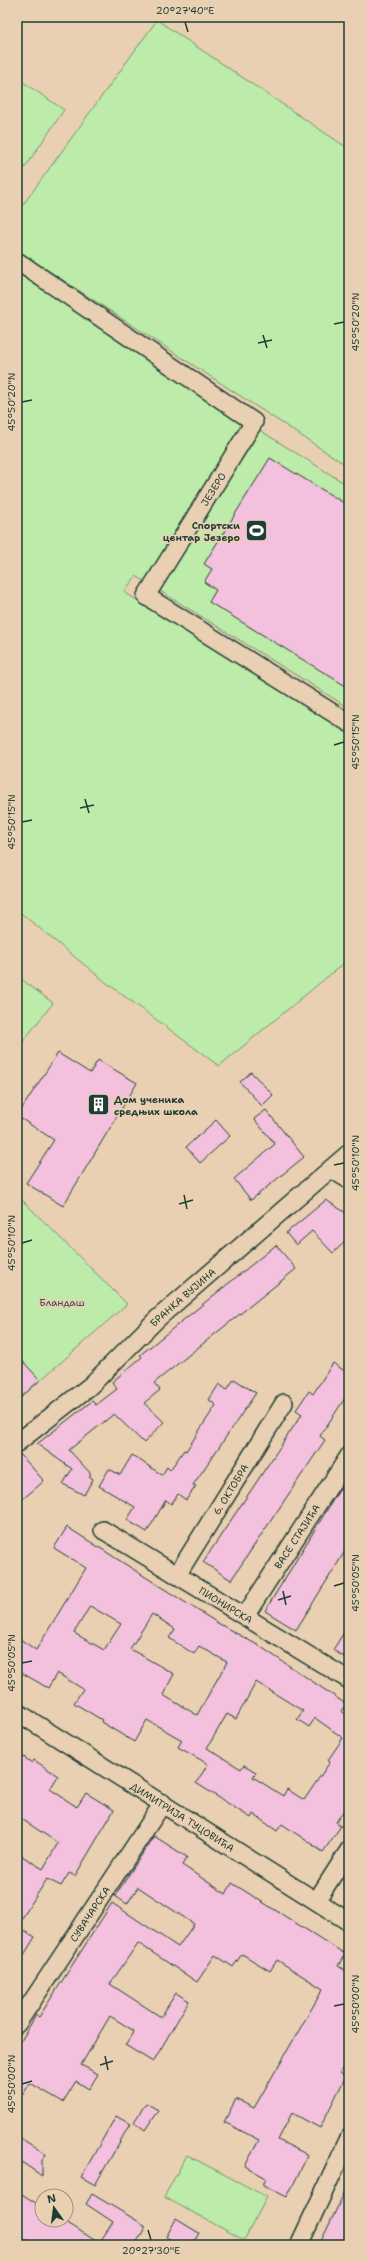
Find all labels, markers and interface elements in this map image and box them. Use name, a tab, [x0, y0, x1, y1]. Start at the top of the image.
text: 20°27'40"E	[156, 4, 214, 17]
text: 45°50'20"N	[349, 293, 362, 351]
text: 45°50'20"N	[5, 373, 18, 431]
street label: ЈЕЗЕРО	[198, 470, 229, 509]
sports icon: Спортски центар Језеро	[243, 518, 269, 544]
place label: Спортски центар Језеро	[163, 519, 240, 544]
text: 45°50'15"N	[349, 714, 362, 770]
text: 45°50'15"N	[5, 794, 18, 850]
building icon: Дом ученика средњих школа	[85, 1092, 111, 1118]
place label: Дом ученика средњих школа	[114, 1093, 198, 1118]
text: 45°50'10"N	[349, 1135, 362, 1191]
text: 45°50'10"N	[5, 1215, 18, 1271]
street label: БРАНКА ВУЈИНА	[147, 1265, 218, 1329]
park label: Бландаш	[39, 1296, 85, 1309]
street label: 6. ОКТОБРА	[210, 1462, 252, 1517]
street label: ВАСЕ СТАЈИЋА	[271, 1502, 323, 1571]
text: 45°50'05"N	[349, 1554, 362, 1612]
street label: ПИОНИРСКА	[196, 1584, 255, 1627]
text: 45°50'05"N	[5, 1634, 18, 1692]
street label: ДИМИТРИЈА ТУЦОВИЋА	[128, 1779, 237, 1855]
street label: СУВАЧАРСКА	[67, 1884, 113, 1944]
text: 45°50'00"N	[349, 1975, 362, 2033]
text: 45°50'00"N	[5, 2055, 18, 2113]
north arrow	[34, 2188, 74, 2228]
text: N	[46, 2190, 58, 2207]
text: 20°27'30"E	[122, 2244, 180, 2257]

